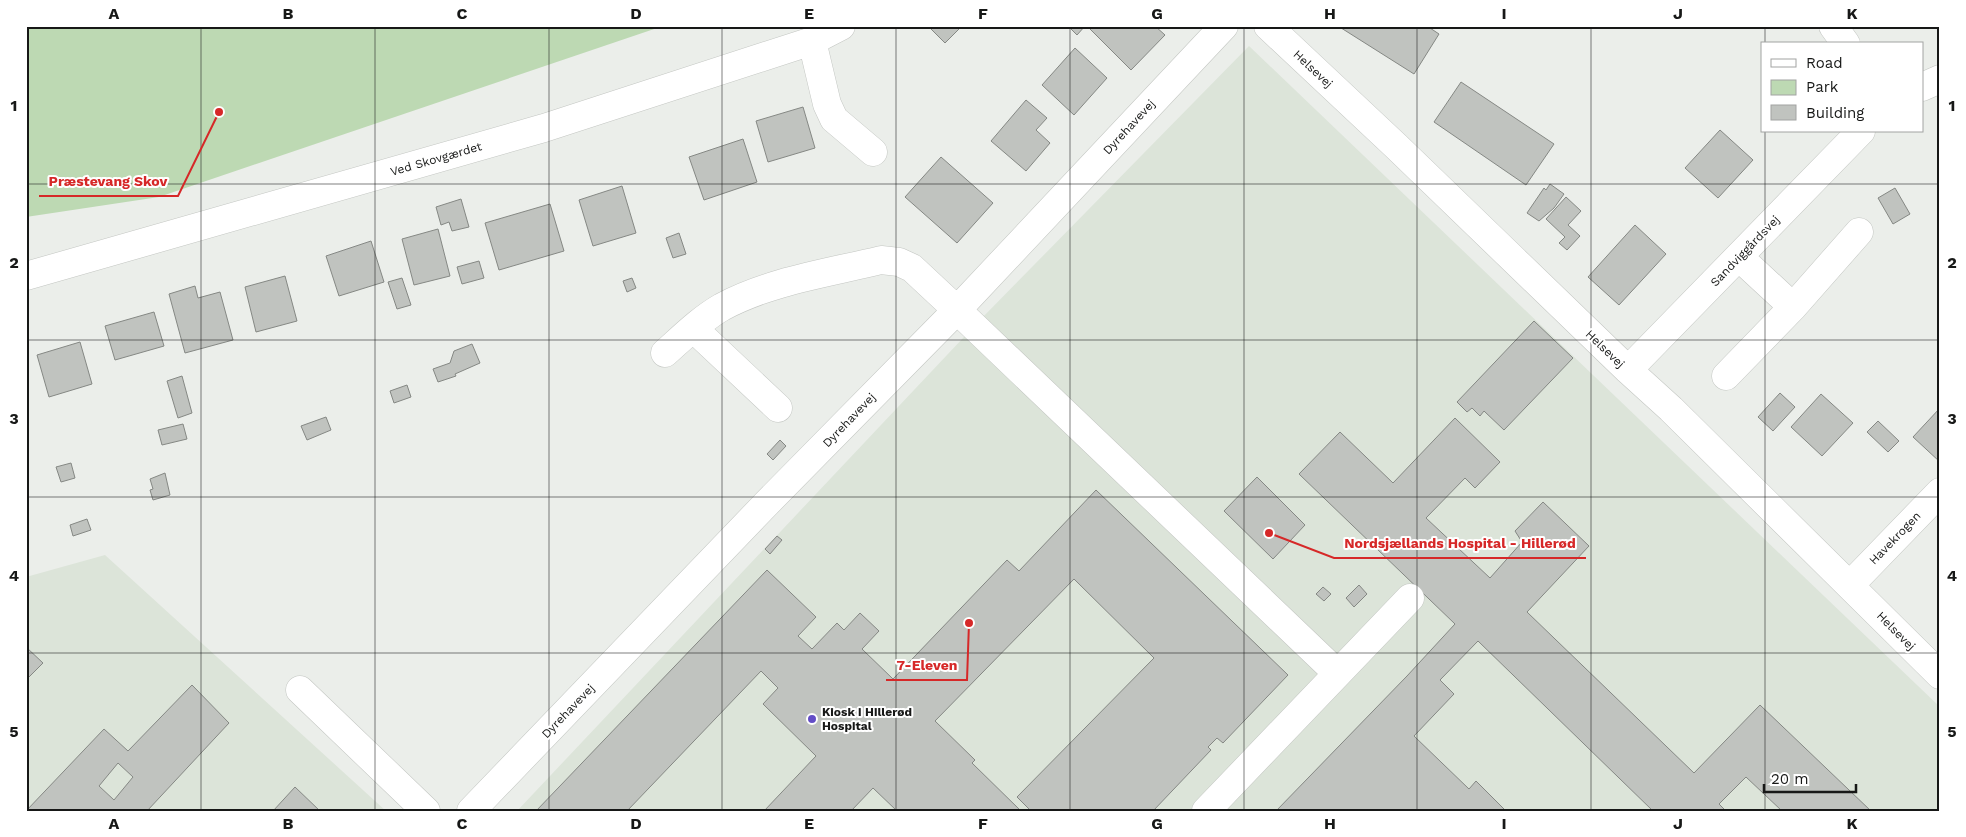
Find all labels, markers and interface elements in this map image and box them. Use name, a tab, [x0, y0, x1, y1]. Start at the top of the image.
text: A	[109, 4, 120, 23]
text: B	[283, 4, 294, 23]
text: C	[457, 4, 468, 23]
text: D	[630, 4, 642, 23]
text: E	[804, 4, 814, 23]
text: F	[978, 4, 988, 23]
text: G	[1151, 4, 1163, 23]
text: H	[1324, 4, 1336, 23]
text: I	[1501, 4, 1507, 23]
text: J	[1673, 4, 1683, 23]
text: K	[1846, 4, 1858, 23]
legend	[1761, 42, 1924, 132]
street label: Helsevej	[1290, 47, 1336, 91]
text: Road	[1806, 54, 1843, 72]
text: Park	[1806, 78, 1839, 96]
text: 1	[11, 96, 17, 115]
text: 1	[1949, 96, 1955, 115]
street label: Dyrehavevej	[1100, 97, 1158, 157]
text: Building	[1806, 104, 1864, 122]
street label: Ved Skovgærdet	[389, 139, 483, 179]
callout: Præstevang Skov	[39, 167, 178, 196]
text: Præstevang Skov	[49, 173, 168, 189]
street label: Sandviggårdsvej	[1708, 213, 1782, 289]
text: 2	[9, 253, 19, 272]
text: 2	[1947, 253, 1957, 272]
street label: Helsevej	[1583, 327, 1627, 371]
street label: Dyrehavevej	[820, 390, 878, 450]
text: 3	[9, 409, 19, 428]
text: 3	[1947, 409, 1957, 428]
street label: Havekrogen	[1866, 509, 1924, 567]
callout: Nordsjællands Hospital - Hillerød	[1334, 529, 1586, 558]
text: Nordsjællands Hospital - Hillerød	[1344, 535, 1576, 551]
text: 4	[9, 566, 19, 585]
text: 4	[1947, 566, 1957, 585]
street label: Helsevej	[1874, 609, 1918, 653]
callout: 7-Eleven	[886, 651, 967, 680]
text: 7-Eleven	[897, 657, 957, 673]
street label: Dyrehavevej	[539, 681, 597, 741]
place label: Kiosk i Hillerød Hospital	[822, 705, 912, 733]
marker: Kiosk i Hillerød Hospital	[806, 713, 818, 725]
text: 5	[9, 722, 19, 741]
text: 5	[1947, 722, 1957, 741]
scale bar	[1764, 762, 1856, 794]
text: 20 m	[1771, 770, 1809, 788]
text: A	[109, 814, 120, 833]
text: B	[283, 814, 294, 833]
text: C	[457, 814, 468, 833]
text: D	[630, 814, 642, 833]
text: E	[804, 814, 814, 833]
text: F	[978, 814, 988, 833]
text: G	[1151, 814, 1163, 833]
text: H	[1324, 814, 1336, 833]
text: I	[1501, 814, 1507, 833]
text: J	[1673, 814, 1683, 833]
text: K	[1846, 814, 1858, 833]

